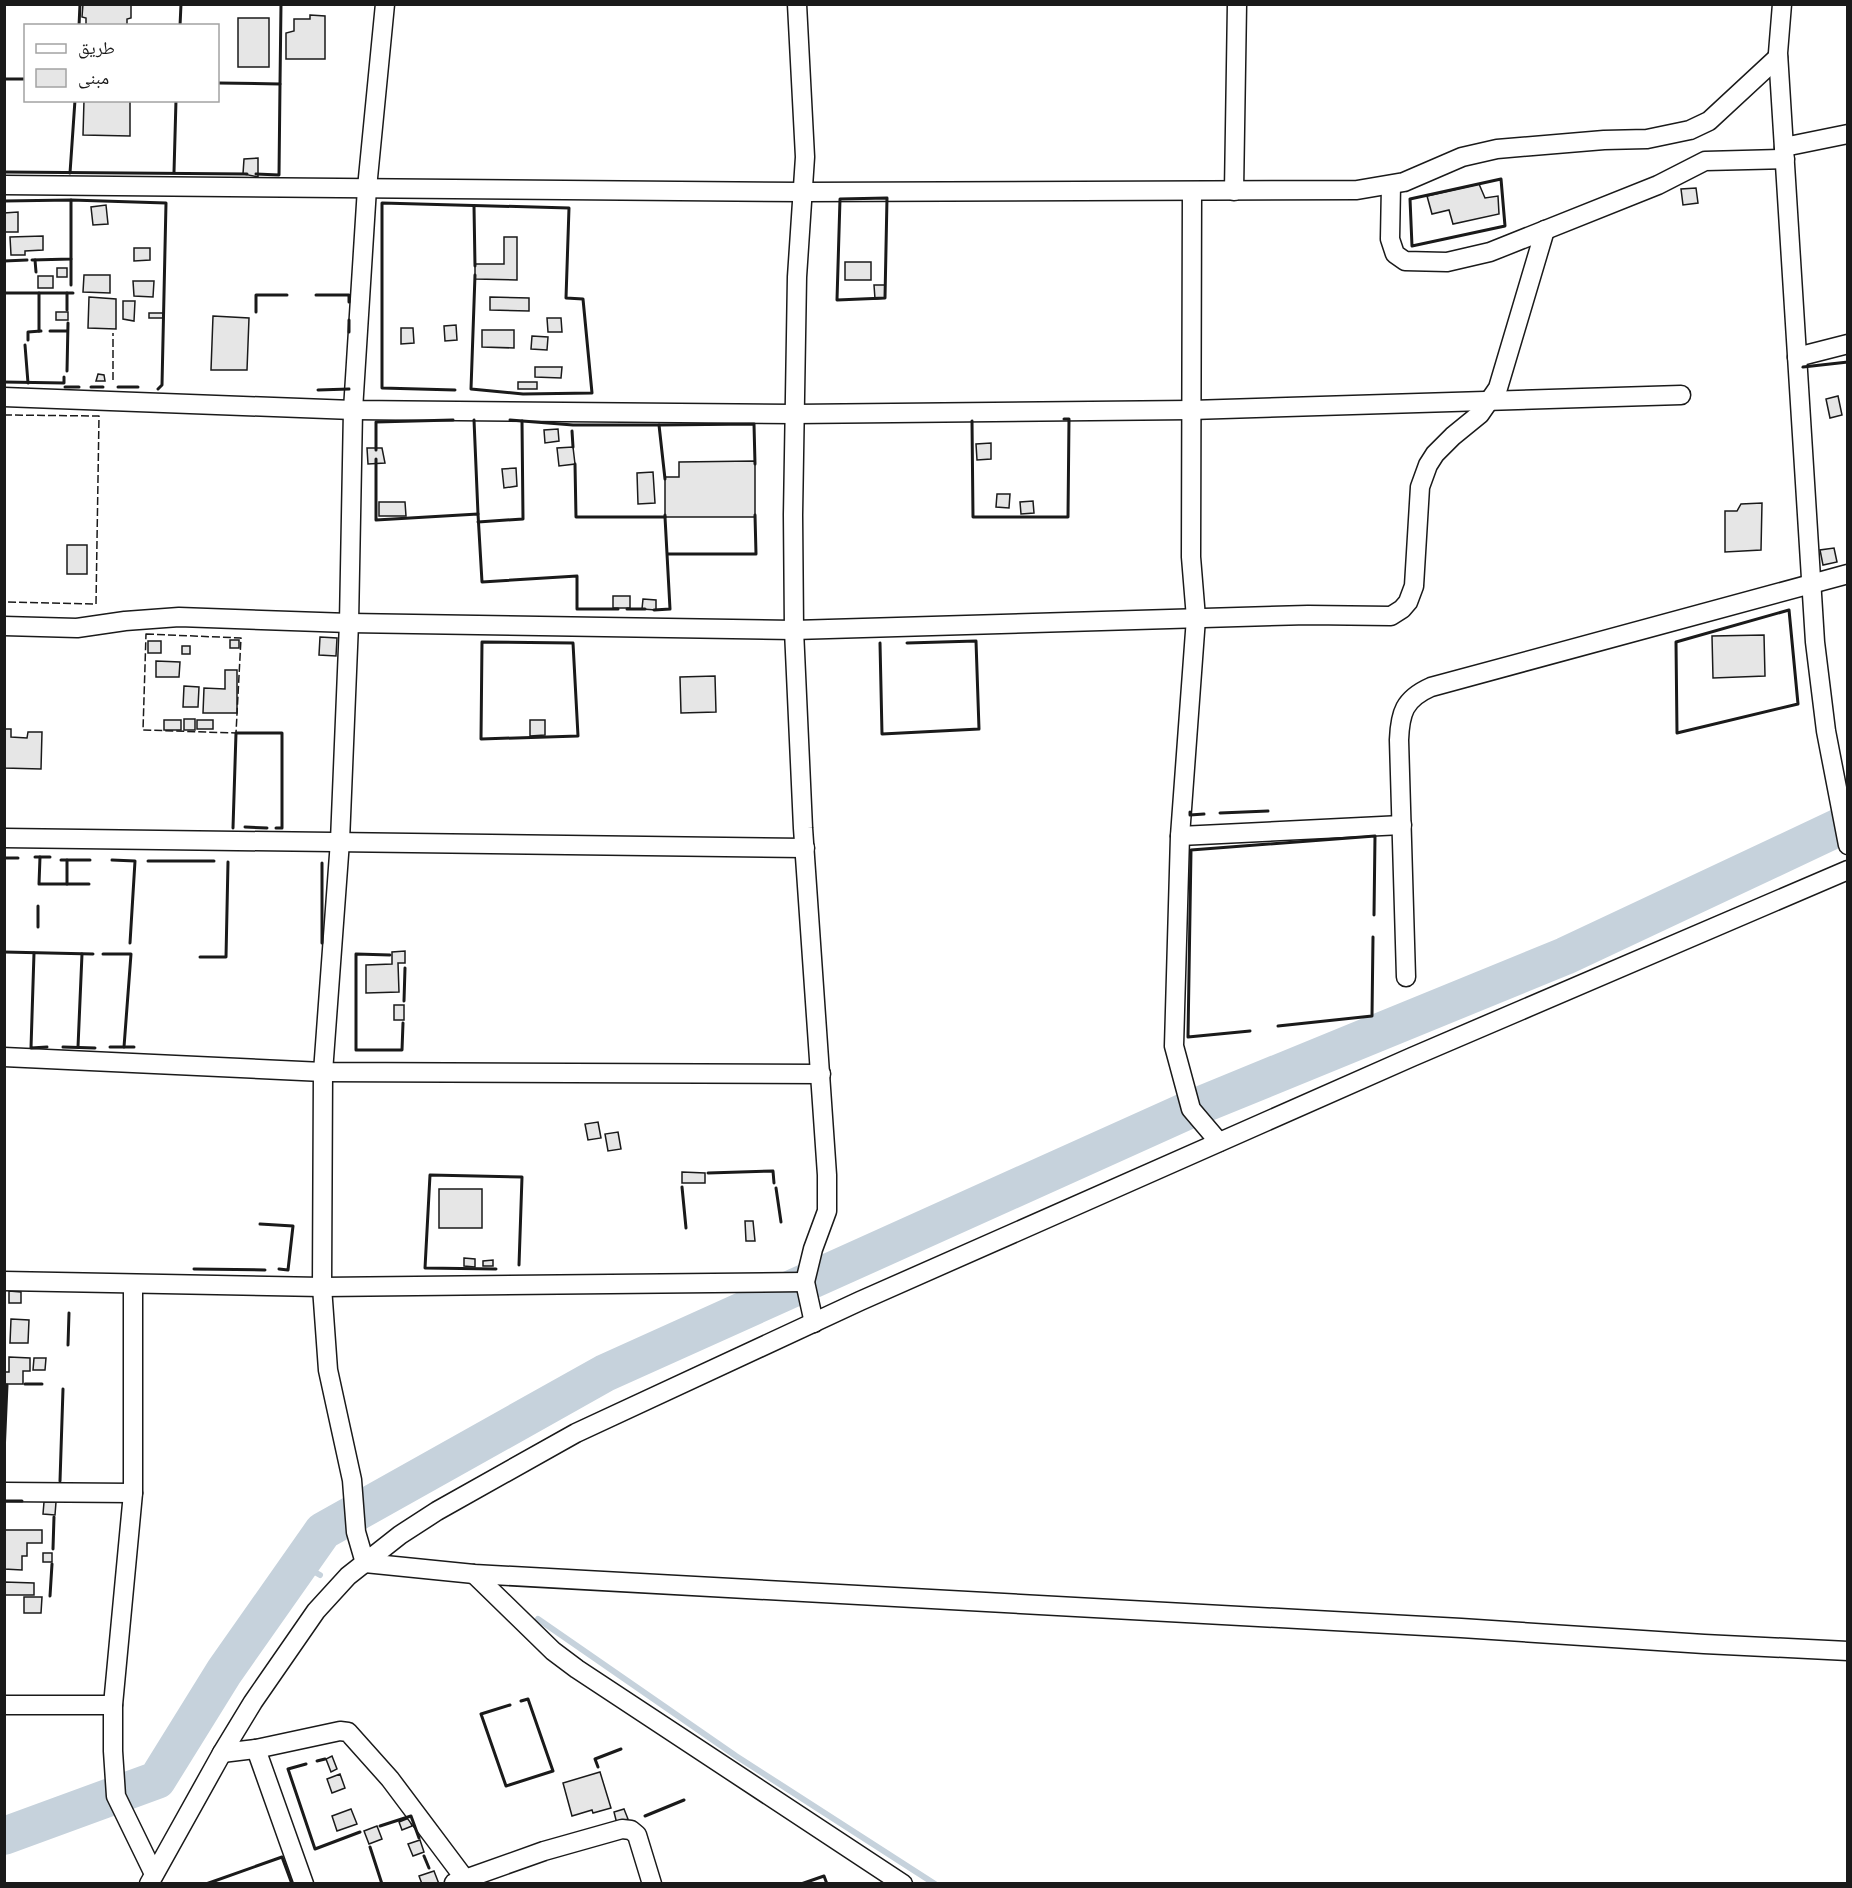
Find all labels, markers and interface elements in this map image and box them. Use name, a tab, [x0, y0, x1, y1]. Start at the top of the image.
legend	[24, 24, 219, 102]
text: طريق	[78, 36, 115, 59]
text: مبنى	[78, 66, 109, 89]

